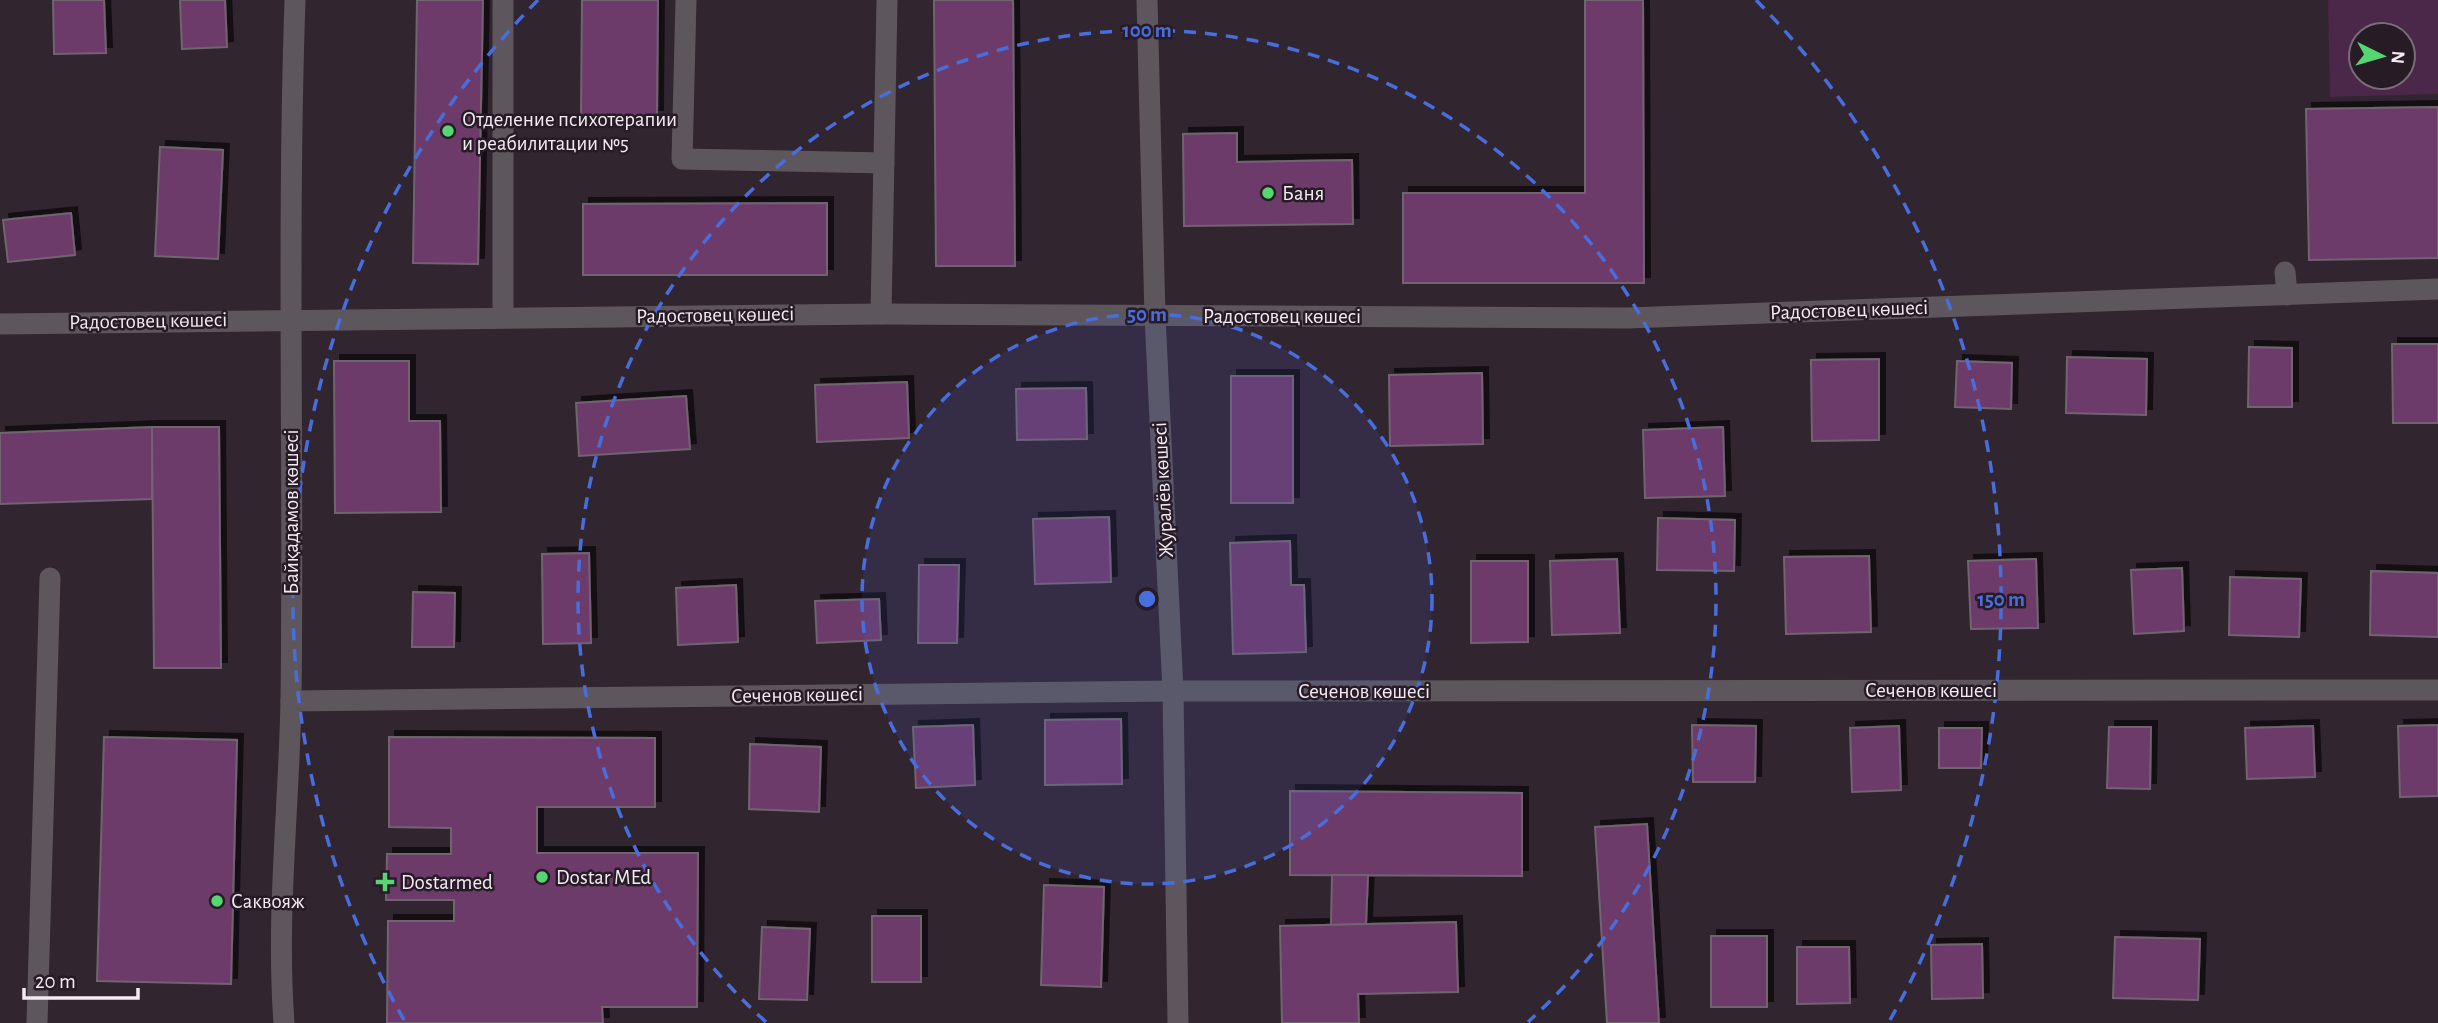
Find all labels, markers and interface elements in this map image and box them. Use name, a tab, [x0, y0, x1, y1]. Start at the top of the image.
text: 100 m	[1122, 20, 1172, 41]
north arrow	[2347, 21, 2417, 91]
text: N	[2387, 50, 2407, 65]
place label: Отделение психотерапии и реабилитации №5	[462, 109, 677, 154]
marker: Отделение психотерапии и реабилитации №5	[440, 123, 456, 139]
place label: Баня	[1282, 183, 1324, 204]
marker: Баня	[1260, 185, 1276, 201]
street label: Радостовец көшесі	[1769, 297, 1929, 323]
street label: Радостовец көшесі	[636, 303, 794, 327]
text: 50 m	[1127, 304, 1167, 325]
street label: Радостовец көшесі	[1203, 306, 1361, 327]
street label: Радостовец көшесі	[69, 309, 227, 333]
street label: Журалёв көшесі	[1149, 422, 1177, 558]
street label: Байқадамов көшесі	[281, 429, 302, 595]
centre of rings	[1135, 587, 1159, 611]
text: 150 m	[1977, 589, 2025, 610]
street label: Сеченов көшесі	[1865, 680, 1997, 701]
street label: Сеченов көшесі	[1298, 681, 1430, 702]
street label: Сеченов көшесі	[731, 683, 863, 707]
place label: Dostar MEd	[556, 867, 651, 888]
marker: Dostar MEd	[534, 869, 550, 885]
marker: Dostarmed	[375, 872, 395, 892]
place label: Dostarmed	[401, 872, 493, 893]
place label: Саквояж	[231, 891, 305, 912]
marker: Саквояж	[209, 893, 225, 909]
scale bar	[24, 956, 138, 1000]
text: 20 m	[35, 971, 76, 992]

